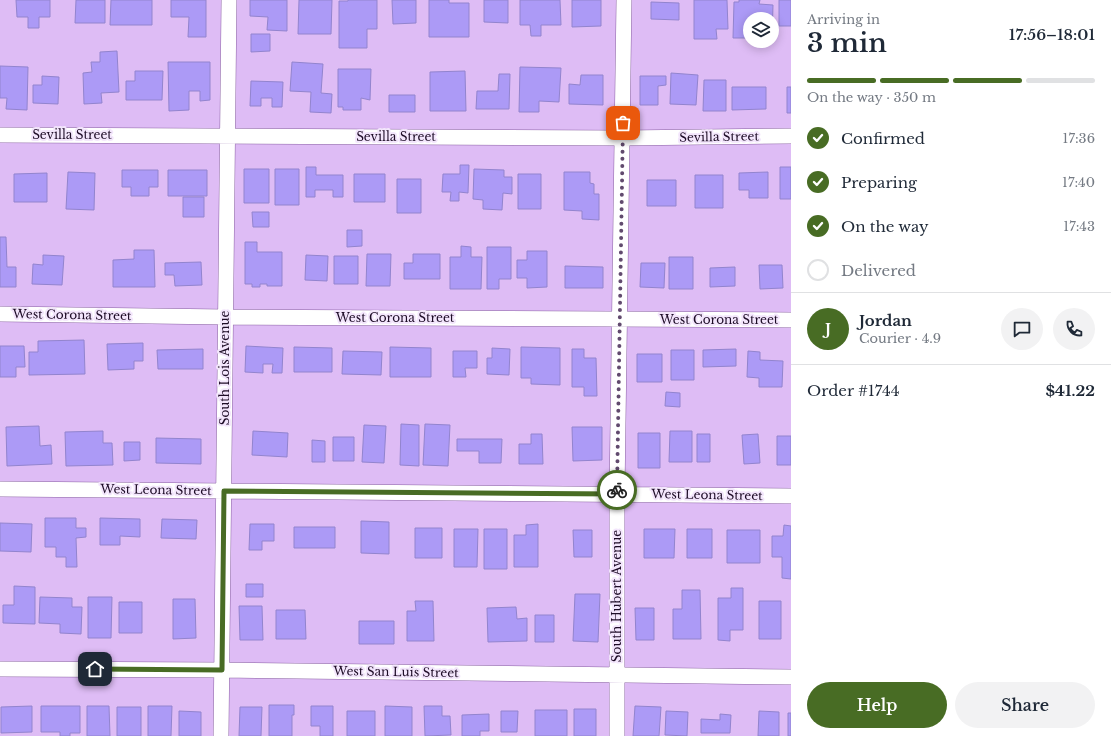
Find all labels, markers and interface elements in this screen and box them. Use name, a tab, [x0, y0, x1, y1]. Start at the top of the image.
text: Arriving in	[807, 11, 880, 28]
map controls	[743, 12, 779, 48]
button: layers	[743, 12, 779, 48]
text: 17:56–18:01	[1009, 25, 1095, 44]
text: 3 min	[807, 27, 887, 59]
text: On the way · 350 m	[807, 89, 936, 106]
pin	[606, 106, 640, 140]
icon: bag	[612, 112, 634, 134]
street label: Sevilla Street	[32, 127, 112, 142]
icon: check	[807, 127, 829, 149]
street label: Sevilla Street	[679, 128, 759, 145]
street label: Sevilla Street	[356, 129, 436, 144]
text: Confirmed	[841, 129, 925, 148]
text: 17:36	[1063, 130, 1095, 147]
icon: check	[807, 171, 829, 193]
text: Preparing	[841, 173, 917, 192]
text: 17:40	[1062, 174, 1095, 191]
icon: check	[807, 215, 829, 237]
text: On the way	[841, 217, 929, 236]
text: 17:43	[1063, 218, 1095, 235]
text: Delivered	[841, 261, 916, 280]
street label: West Corona Street	[12, 306, 132, 323]
button: chat	[1001, 308, 1043, 350]
button: phone	[1053, 308, 1095, 350]
street label: West Corona Street	[335, 310, 455, 325]
street label: South Lois Avenue	[217, 311, 232, 425]
text: Jordan	[859, 311, 912, 330]
street label: West Corona Street	[659, 312, 779, 327]
text: J	[825, 319, 831, 338]
text: Courier · 4.9	[859, 330, 941, 347]
text: Order #1744	[807, 381, 899, 400]
text: $41.22	[1045, 381, 1095, 400]
courier	[597, 470, 637, 510]
icon: bike	[606, 479, 628, 501]
street label: West Leona Street	[99, 481, 212, 498]
street label: West Leona Street	[650, 486, 763, 503]
street label: South Hubert Avenue	[609, 530, 624, 662]
pin	[78, 652, 112, 686]
icon: home	[84, 658, 106, 680]
street label: West San Luis Street	[332, 663, 459, 680]
button: Help	[807, 682, 947, 728]
button: Share	[955, 682, 1095, 728]

